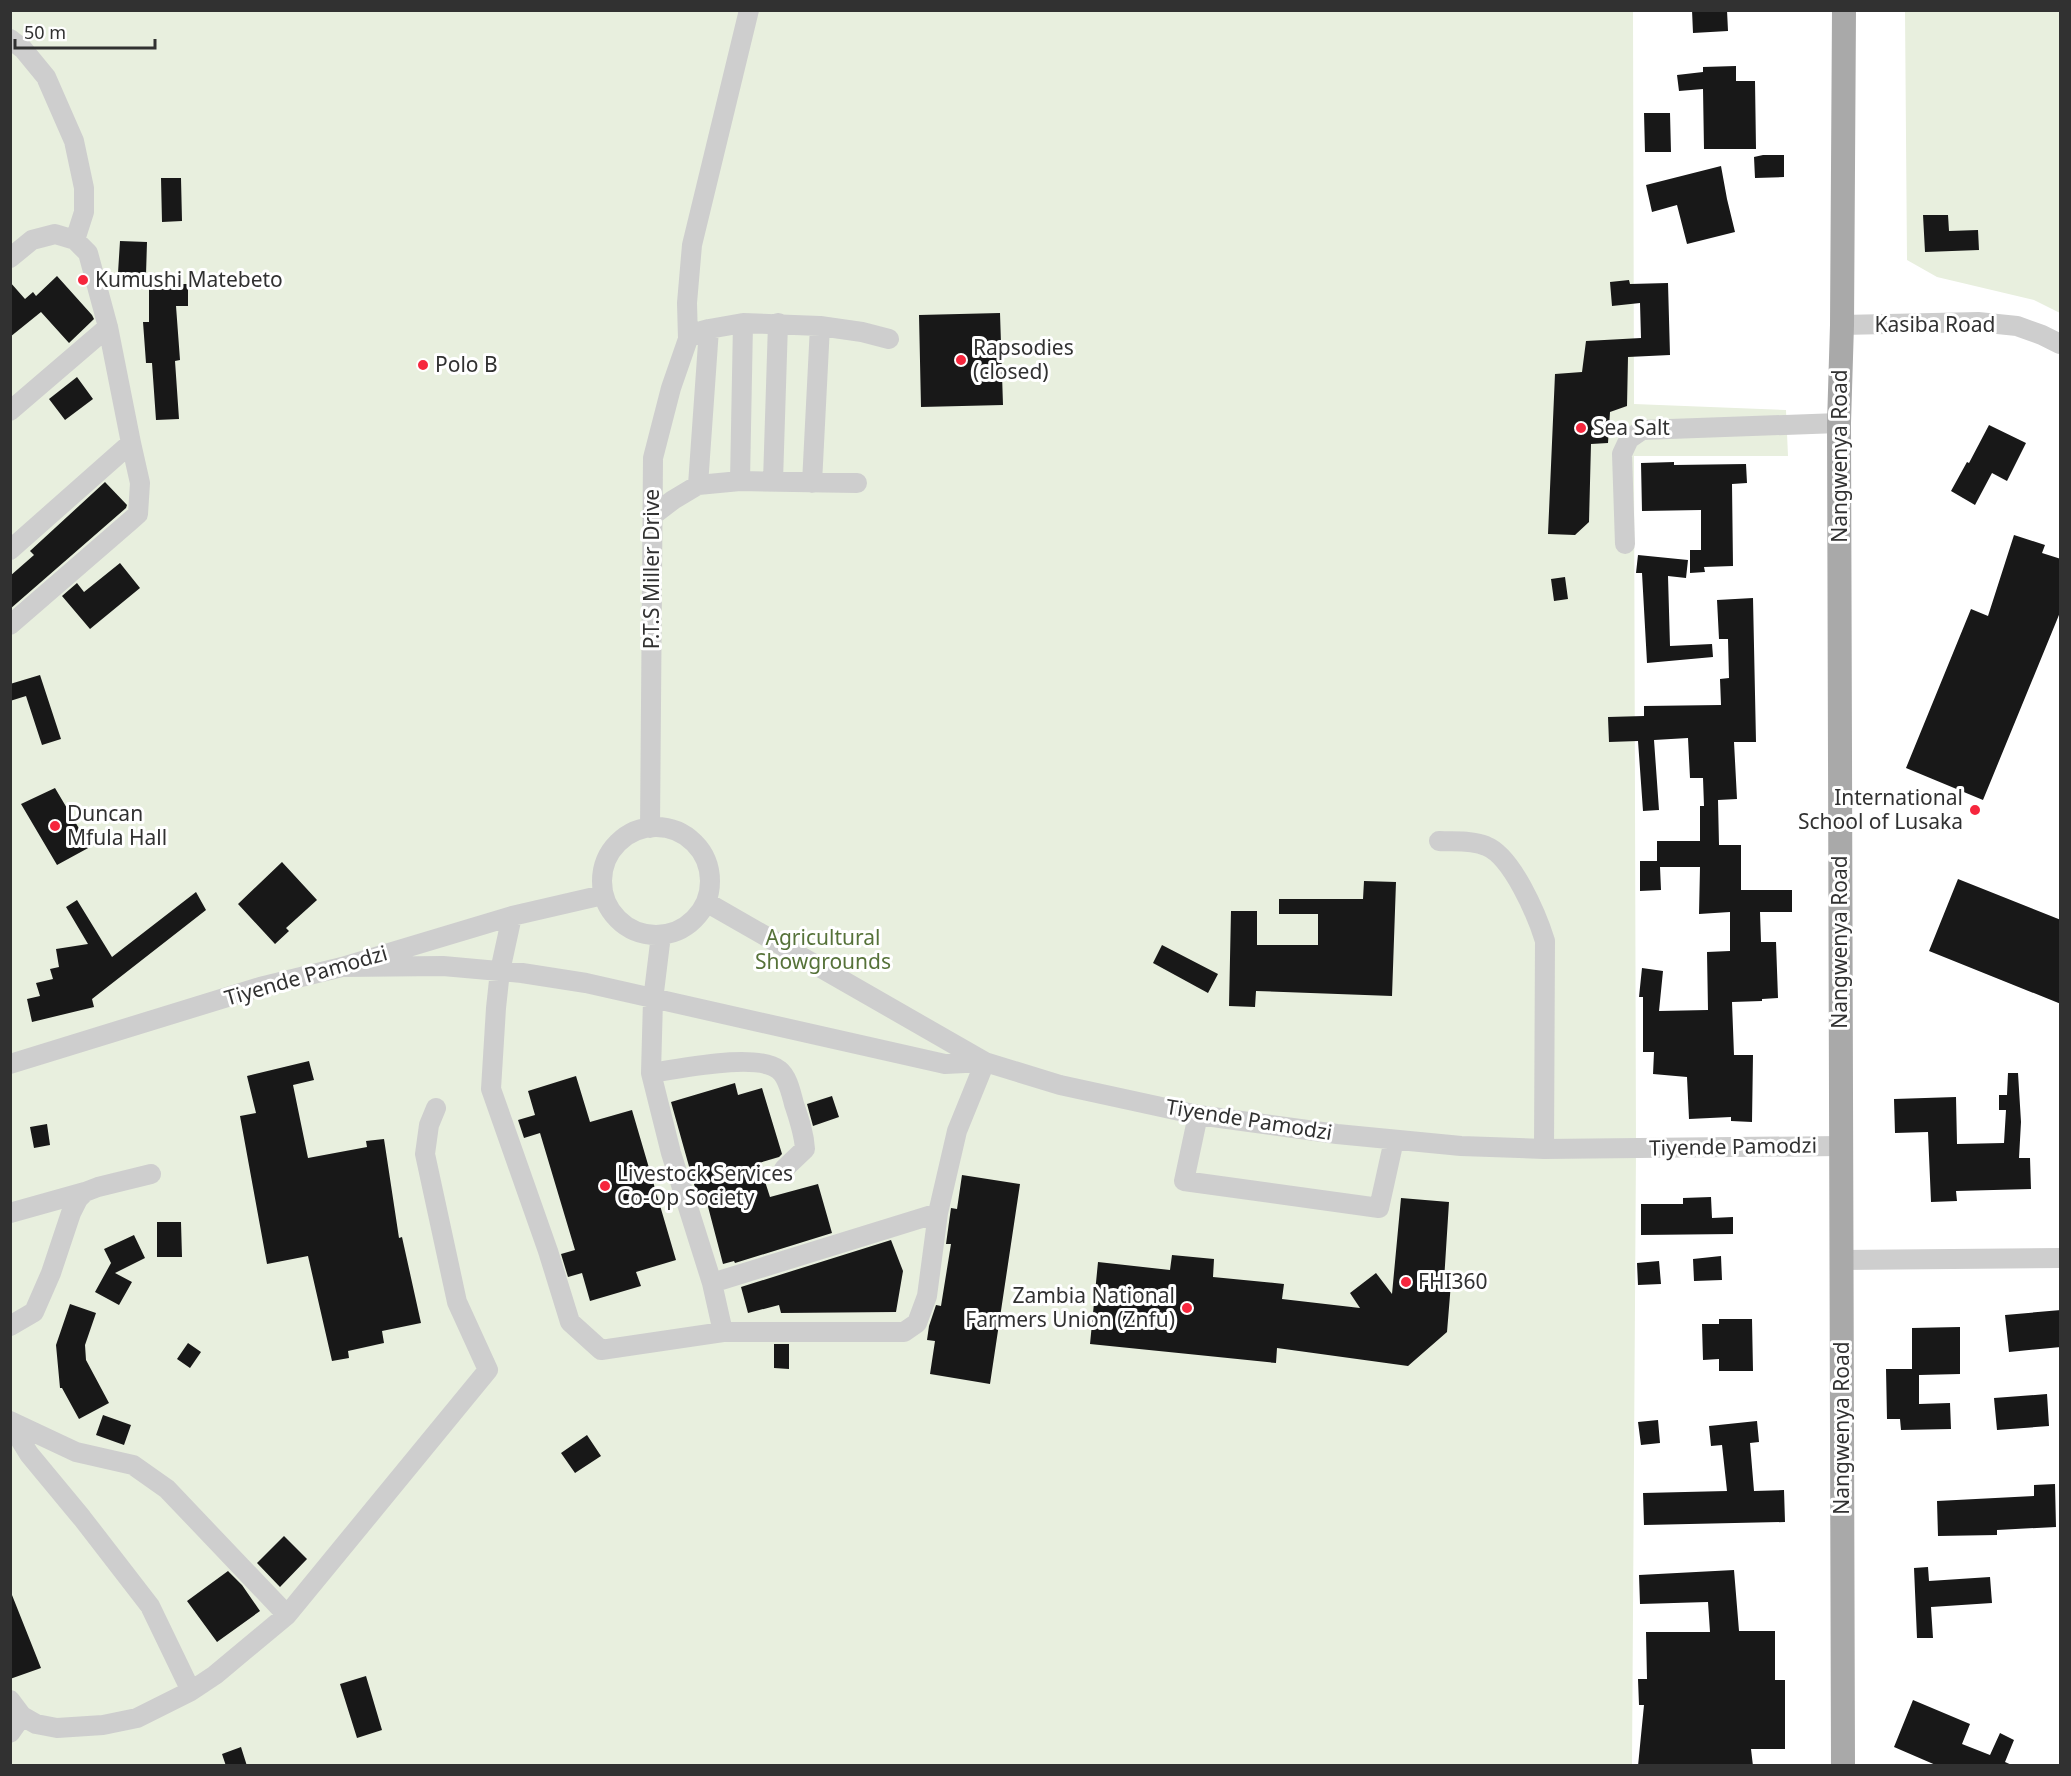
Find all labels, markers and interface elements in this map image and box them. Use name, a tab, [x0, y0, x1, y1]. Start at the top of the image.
scale bar	[15, 12, 154, 50]
text: 50 m	[24, 20, 66, 44]
place label: Kumushi Matebeto	[95, 265, 283, 293]
marker: Kumushi Matebeto	[76, 273, 90, 287]
street label: Kasiba Road	[1875, 310, 1995, 338]
place label: Rapsodies (closed)	[973, 333, 1074, 385]
place label: Polo B	[435, 350, 498, 378]
marker: Rapsodies (closed)	[954, 353, 968, 367]
marker: Polo B	[416, 358, 430, 372]
street label: Nangwenya Road	[1825, 369, 1853, 543]
place label: Sea Salt	[1593, 413, 1670, 441]
marker: Sea Salt	[1574, 421, 1588, 435]
street label: P.T.S Miller Drive	[637, 489, 665, 649]
place label: International School of Lusaka	[1798, 783, 1963, 835]
place label: Duncan Mfula Hall	[67, 799, 167, 851]
marker: International School of Lusaka	[1968, 803, 1982, 817]
marker: Duncan Mfula Hall	[48, 819, 62, 833]
street label: Nangwenya Road	[1825, 855, 1853, 1029]
park label: Agricultural Showgrounds	[755, 923, 891, 975]
street label: Tiyende Pamodzi	[221, 938, 390, 1012]
street label: Tiyende Pamodzi	[1164, 1092, 1334, 1146]
street label: Tiyende Pamodzi	[1649, 1131, 1817, 1161]
place label: Livestock Services Co-Op Society	[617, 1159, 793, 1211]
marker: Livestock Services Co-Op Society	[598, 1179, 612, 1193]
place label: FHI360	[1418, 1267, 1488, 1295]
marker: FHI360	[1399, 1275, 1413, 1289]
place label: Zambia National Farmers Union (Znfu)	[965, 1281, 1175, 1333]
marker: Zambia National Farmers Union (Znfu)	[1180, 1301, 1194, 1315]
street label: Nangwenya Road	[1827, 1341, 1855, 1515]

